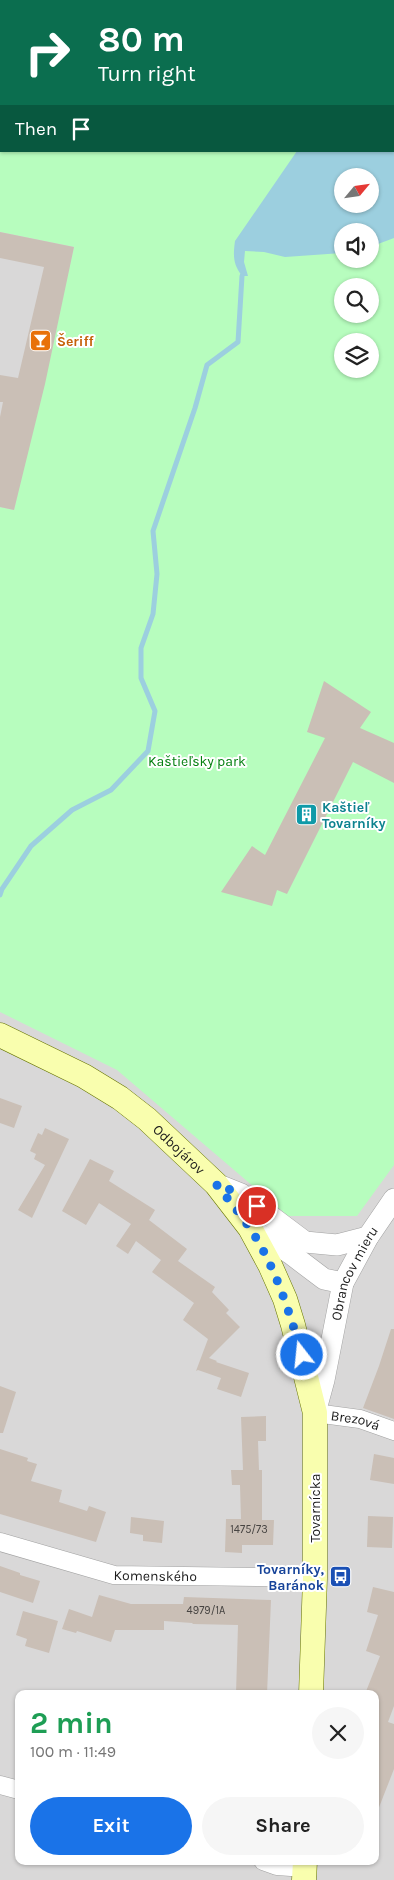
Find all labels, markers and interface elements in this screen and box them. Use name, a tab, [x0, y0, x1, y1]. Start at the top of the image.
text: 80 m	[98, 19, 185, 60]
icon: right	[15, 20, 80, 85]
text: Turn right	[98, 61, 196, 87]
icon: arrive	[67, 115, 95, 143]
text: Then	[15, 118, 57, 140]
north arrow	[334, 168, 379, 212]
map controls	[334, 168, 379, 378]
button: sound	[334, 223, 379, 268]
button: search	[334, 278, 379, 323]
bar icon: Šeriff	[29, 329, 53, 353]
place label: Šeriff	[57, 332, 95, 350]
button: layers	[334, 333, 379, 378]
park label: Kaštieľsky park	[148, 753, 246, 770]
place label: Kaštieľ Tovarníky	[322, 799, 386, 832]
building icon: Kaštieľ Tovarníky	[294, 803, 318, 827]
street label: Odbojárov	[150, 1121, 209, 1178]
pin	[236, 1185, 278, 1227]
icon: arrive	[243, 1192, 271, 1220]
street label: Obrancov mieru	[327, 1223, 382, 1322]
position arrow	[275, 1328, 327, 1380]
street label: Brezová	[330, 1407, 382, 1434]
street label: Tovarnícka	[307, 1474, 324, 1542]
house number: 1475/73	[230, 1523, 268, 1536]
place label: Tovarníky, Baránok	[257, 1561, 325, 1594]
bus stop icon: Tovarníky, Baránok	[328, 1565, 352, 1589]
street label: Komenského	[113, 1566, 197, 1585]
house number: 4979/1A	[187, 1604, 226, 1617]
text: 2 min	[30, 1705, 113, 1741]
button: close	[312, 1707, 364, 1759]
text: 100 m · 11:49	[30, 1742, 116, 1761]
button: Exit	[30, 1797, 192, 1855]
button: Share	[202, 1797, 364, 1855]

